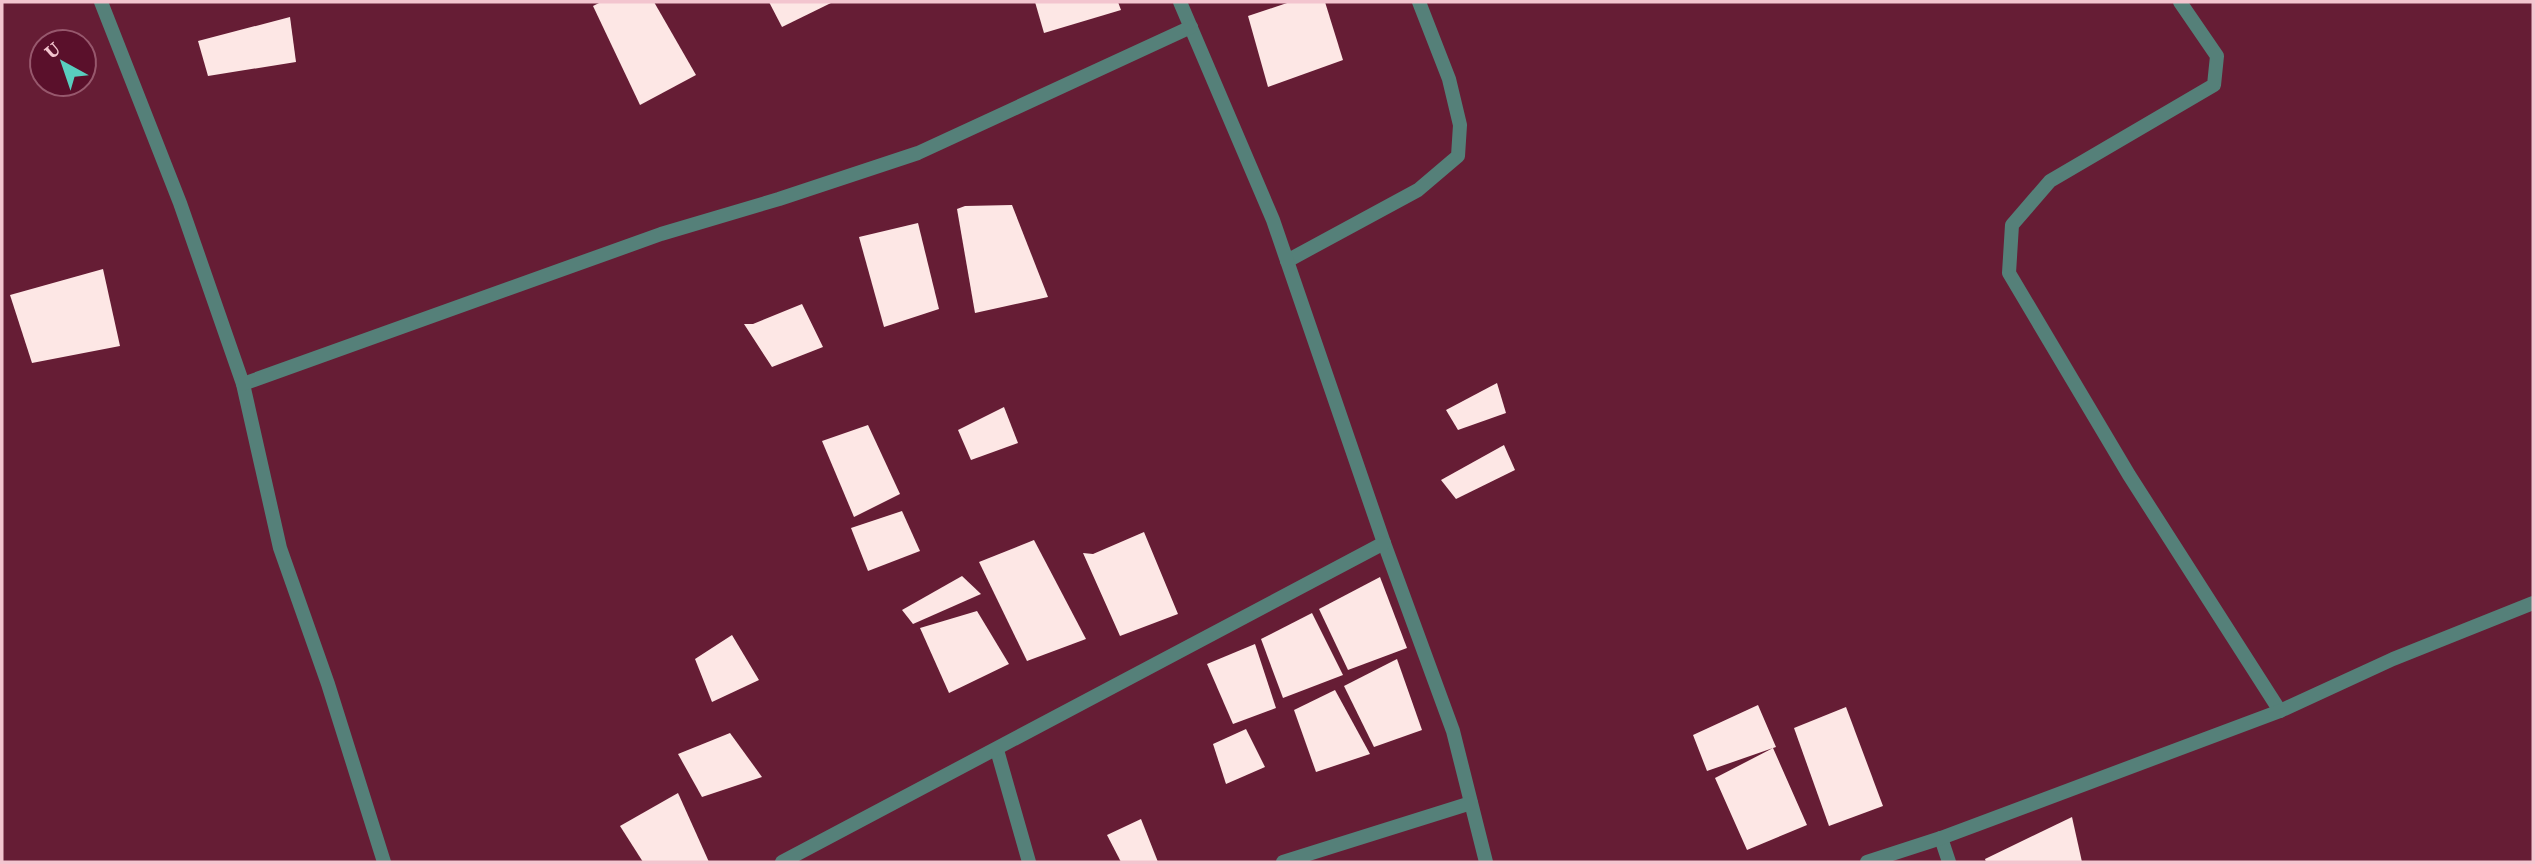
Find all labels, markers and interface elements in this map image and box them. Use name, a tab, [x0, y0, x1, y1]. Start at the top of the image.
north arrow	[28, 28, 98, 98]
text: U	[38, 35, 66, 64]

